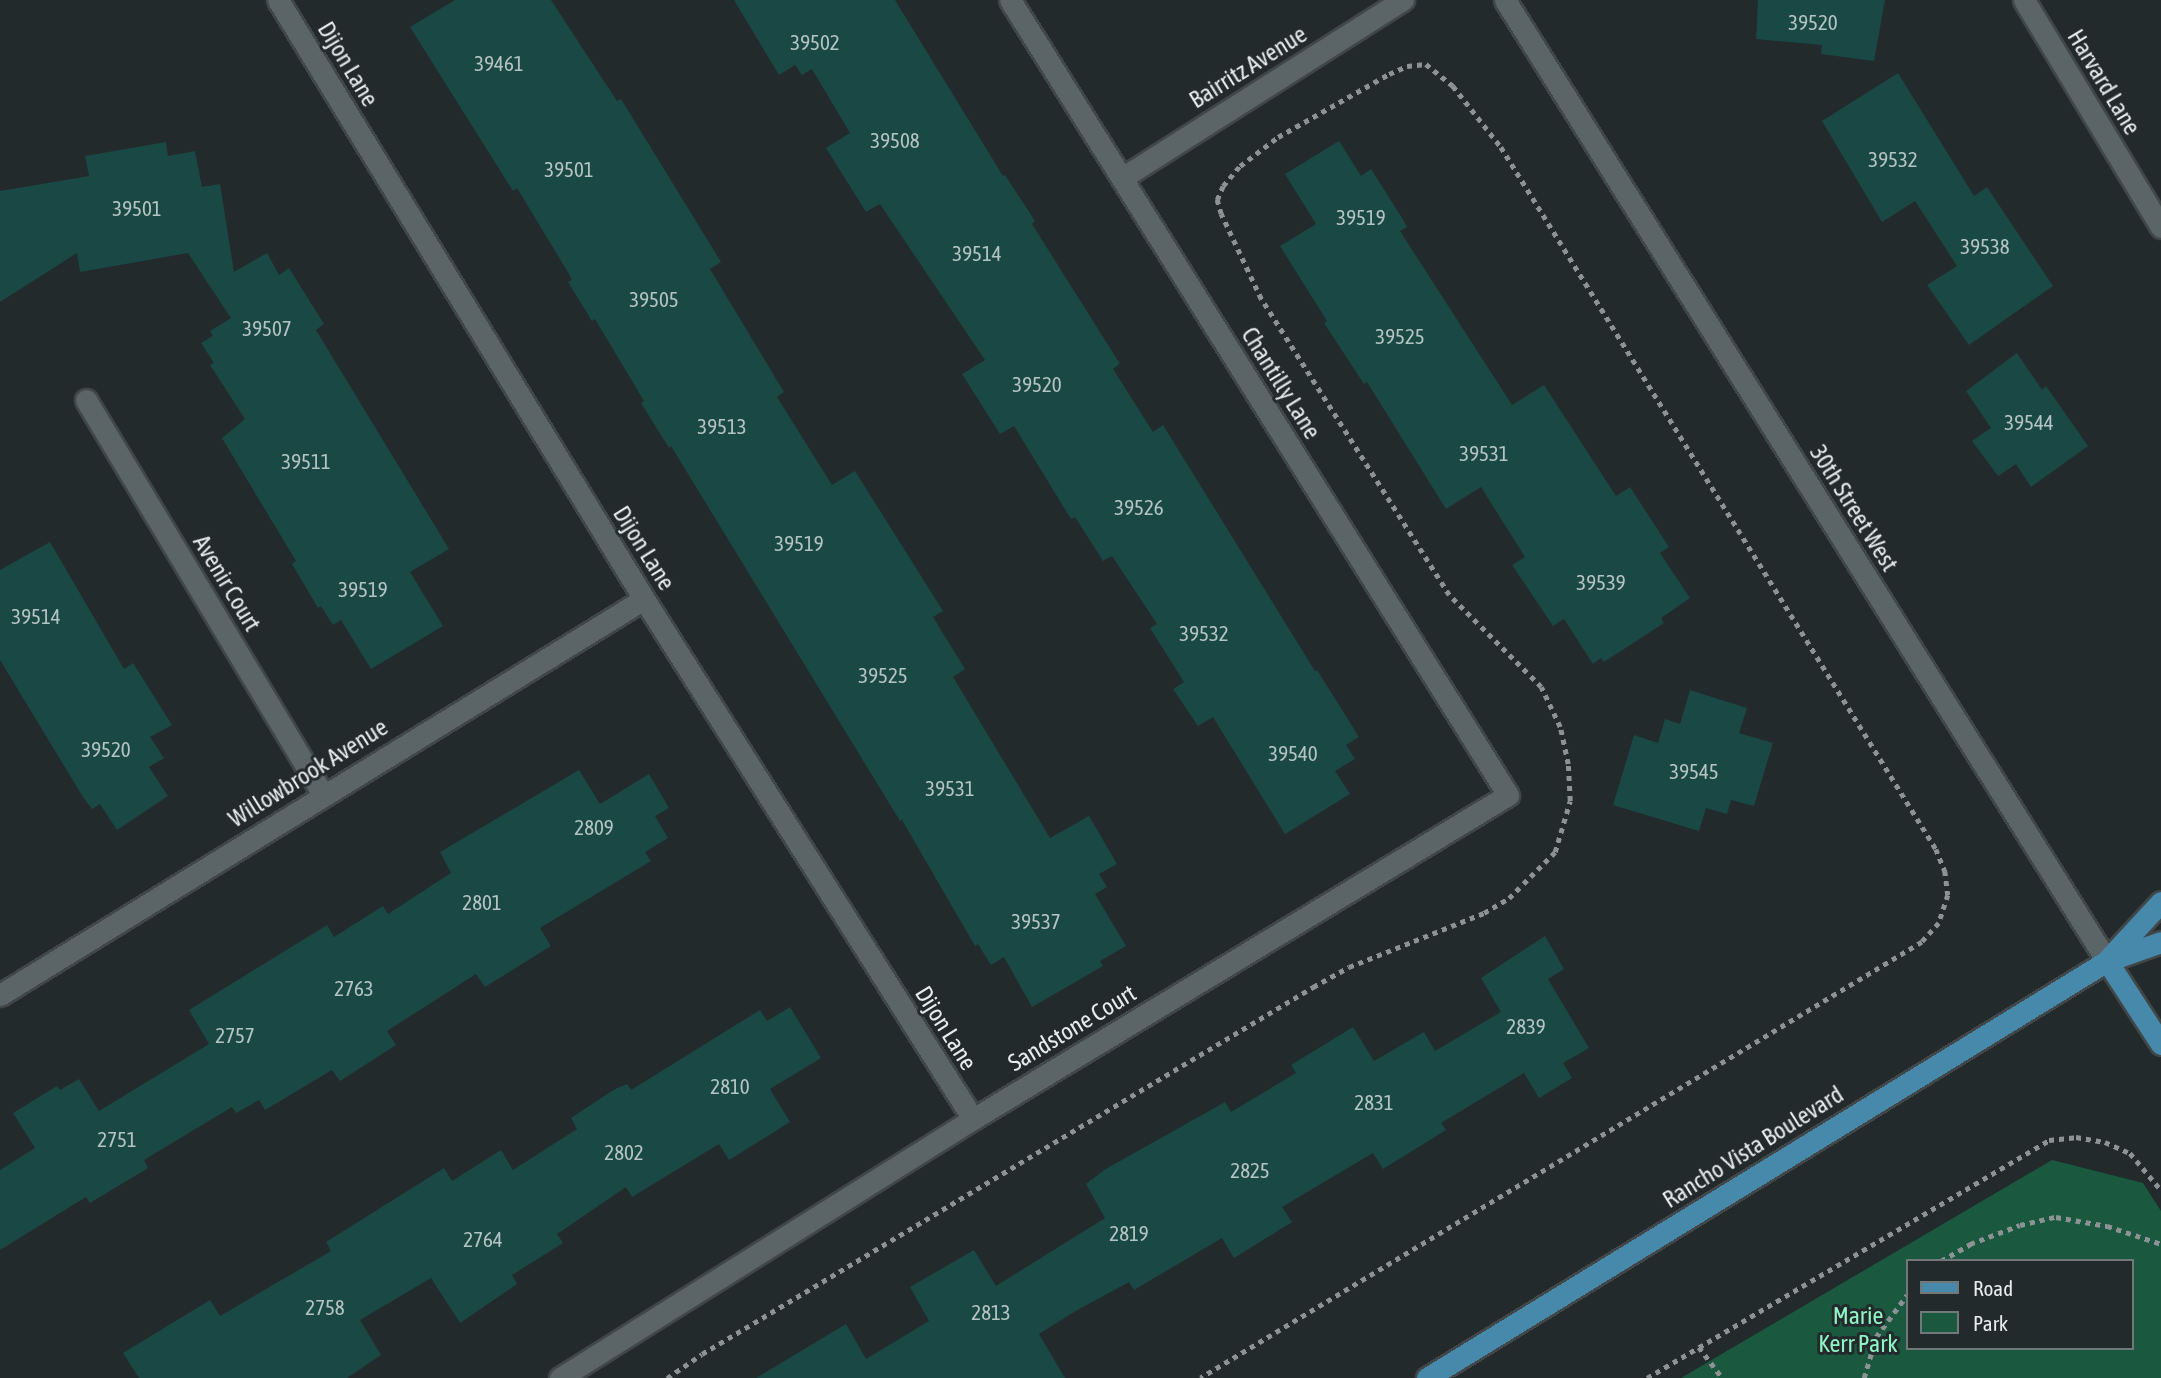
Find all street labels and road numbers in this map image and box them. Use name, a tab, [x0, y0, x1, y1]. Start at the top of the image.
street label: Dijon Lane	[312, 16, 384, 112]
street label: Bairritz Avenue	[1184, 20, 1312, 114]
street label: Harvard Lane	[2061, 24, 2147, 140]
street label: Chantilly Lane	[1235, 322, 1327, 444]
street label: 30th Street West	[1804, 440, 1904, 576]
street label: Dijon Lane	[607, 501, 681, 595]
street label: Avenir Court	[187, 530, 267, 636]
street label: Willowbrook Avenue	[223, 713, 393, 833]
street label: Sandstone Court	[1003, 979, 1141, 1077]
street label: Dijon Lane	[909, 981, 983, 1075]
street label: Rancho Vista Boulevard	[1657, 1080, 1849, 1214]

